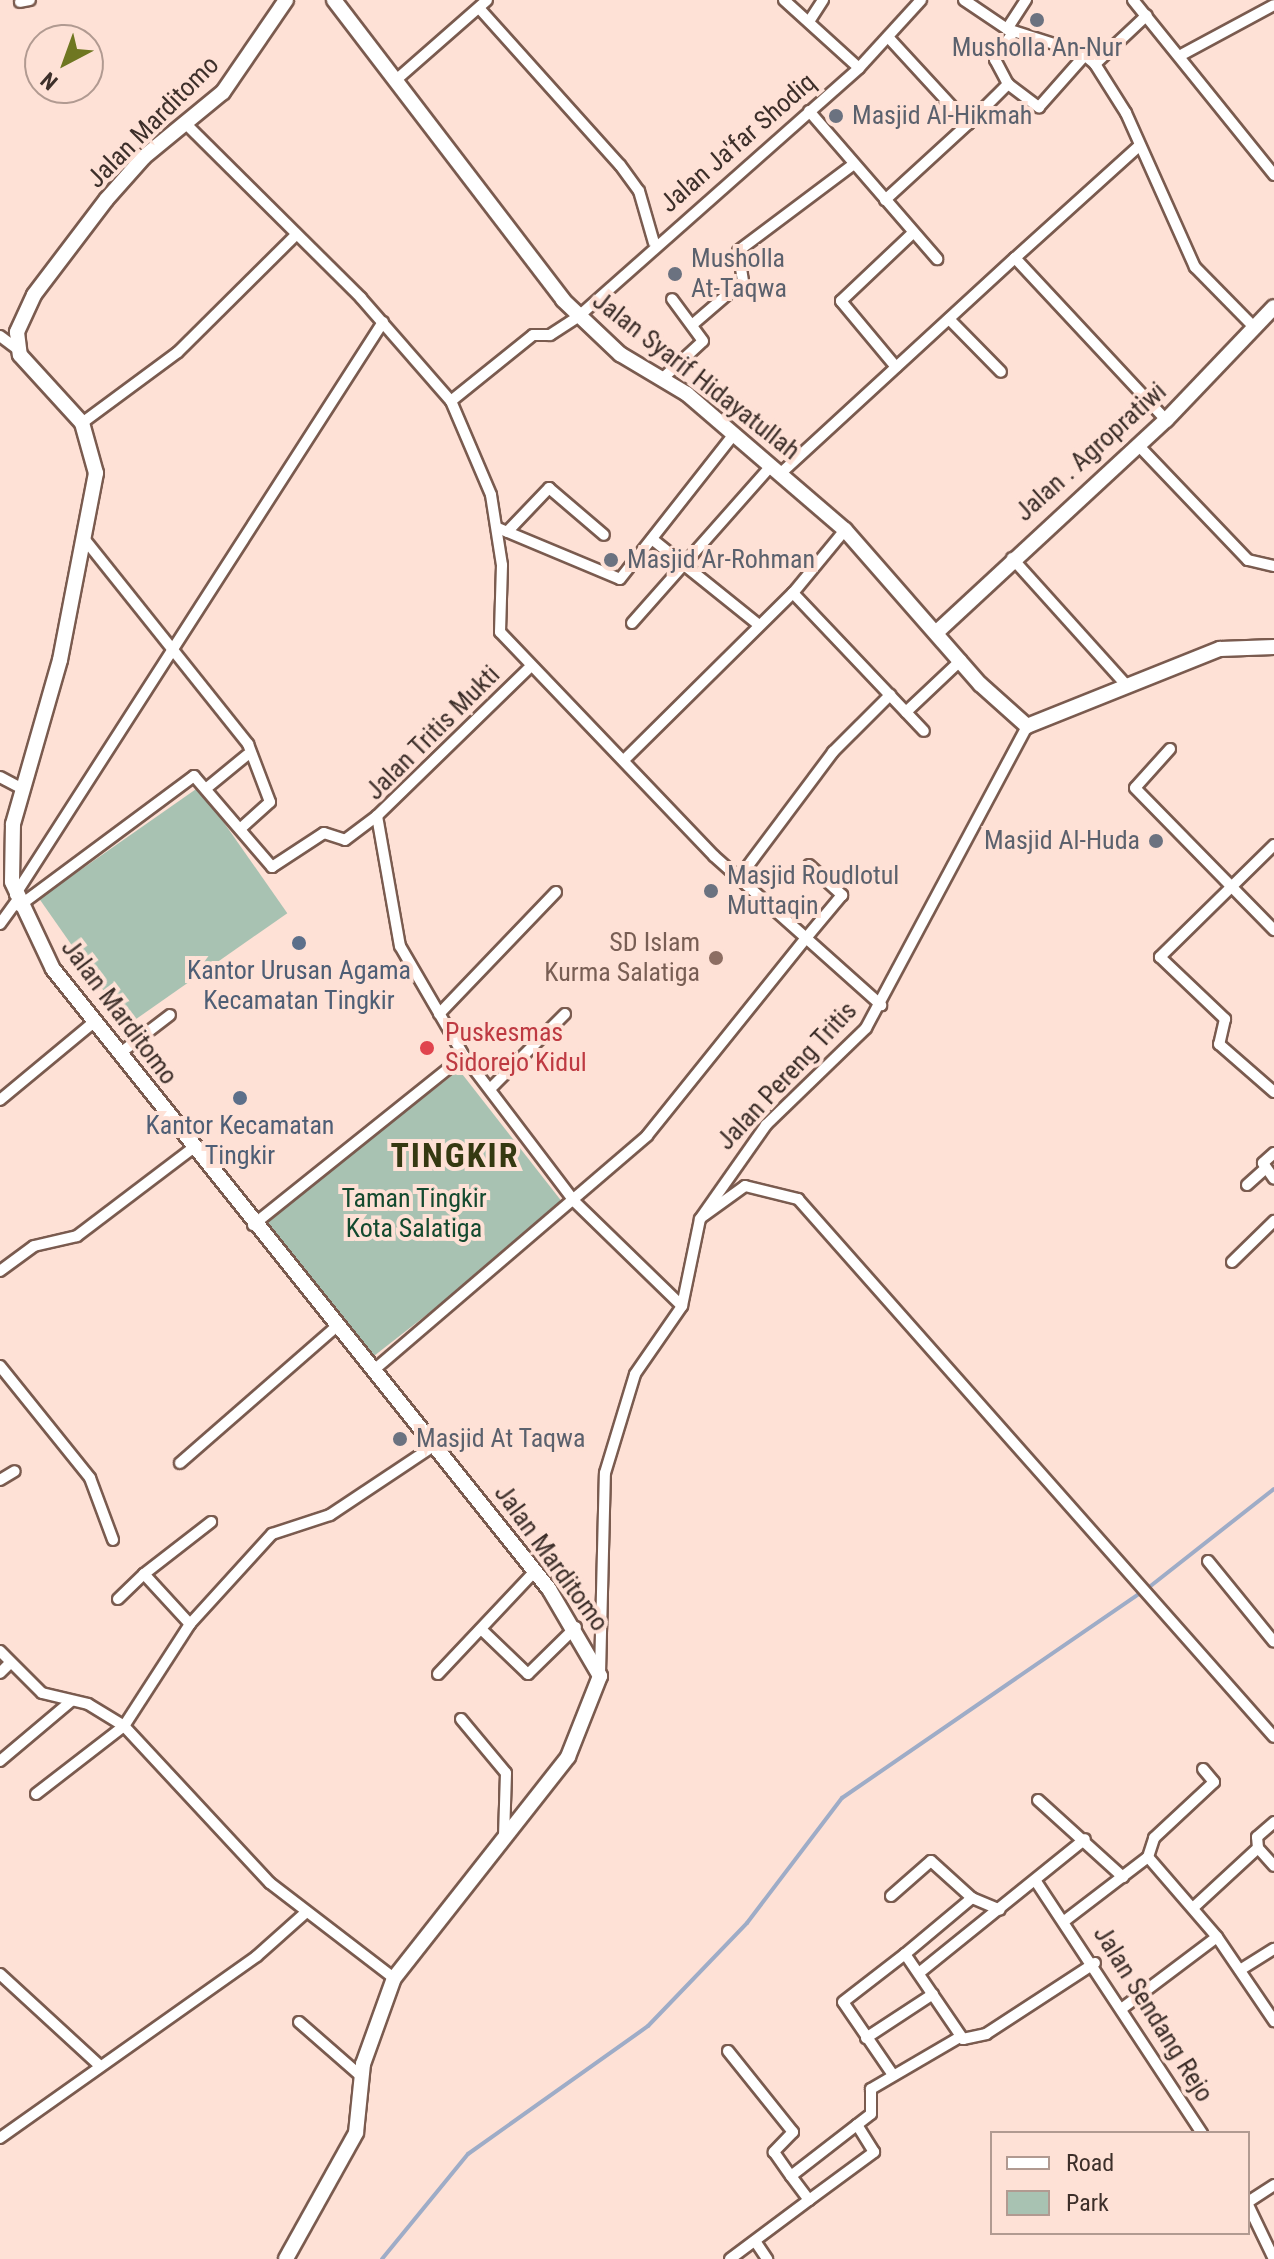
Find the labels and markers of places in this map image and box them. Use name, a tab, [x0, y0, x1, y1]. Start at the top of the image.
marker: Musholla An-Nur	[1028, 11, 1046, 29]
place label: Musholla An-Nur	[952, 32, 1122, 64]
place label: Masjid Al-Hikmah	[852, 100, 1032, 132]
marker: Masjid Al-Hikmah	[827, 107, 845, 125]
place label: Musholla At-Taqwa	[691, 243, 787, 304]
marker: Musholla At-Taqwa	[666, 265, 684, 283]
place label: Masjid Ar-Rohman	[627, 544, 815, 576]
marker: Masjid Ar-Rohman	[602, 551, 620, 569]
place label: Masjid Al-Huda	[984, 825, 1140, 857]
marker: Masjid Al-Huda	[1147, 832, 1165, 850]
place label: Masjid Roudlotul Muttaqin	[727, 860, 899, 922]
marker: Masjid Roudlotul Muttaqin	[702, 882, 720, 900]
place label: SD Islam Kurma Salatiga	[544, 927, 700, 988]
marker: Kantor Urusan Agama Kecamatan Tingkir	[290, 934, 308, 952]
marker: SD Islam Kurma Salatiga	[707, 949, 725, 967]
place label: Kantor Urusan Agama Kecamatan Tingkir	[187, 955, 411, 1016]
place label: Puskesmas Sidorejo Kidul	[445, 1017, 587, 1078]
marker: Puskesmas Sidorejo Kidul	[416, 1037, 438, 1059]
marker: Kantor Kecamatan Tingkir	[231, 1089, 249, 1107]
place label: Kantor Kecamatan Tingkir	[146, 1110, 334, 1172]
place label: Masjid At Taqwa	[416, 1423, 586, 1455]
marker: Masjid At Taqwa	[391, 1430, 409, 1448]

